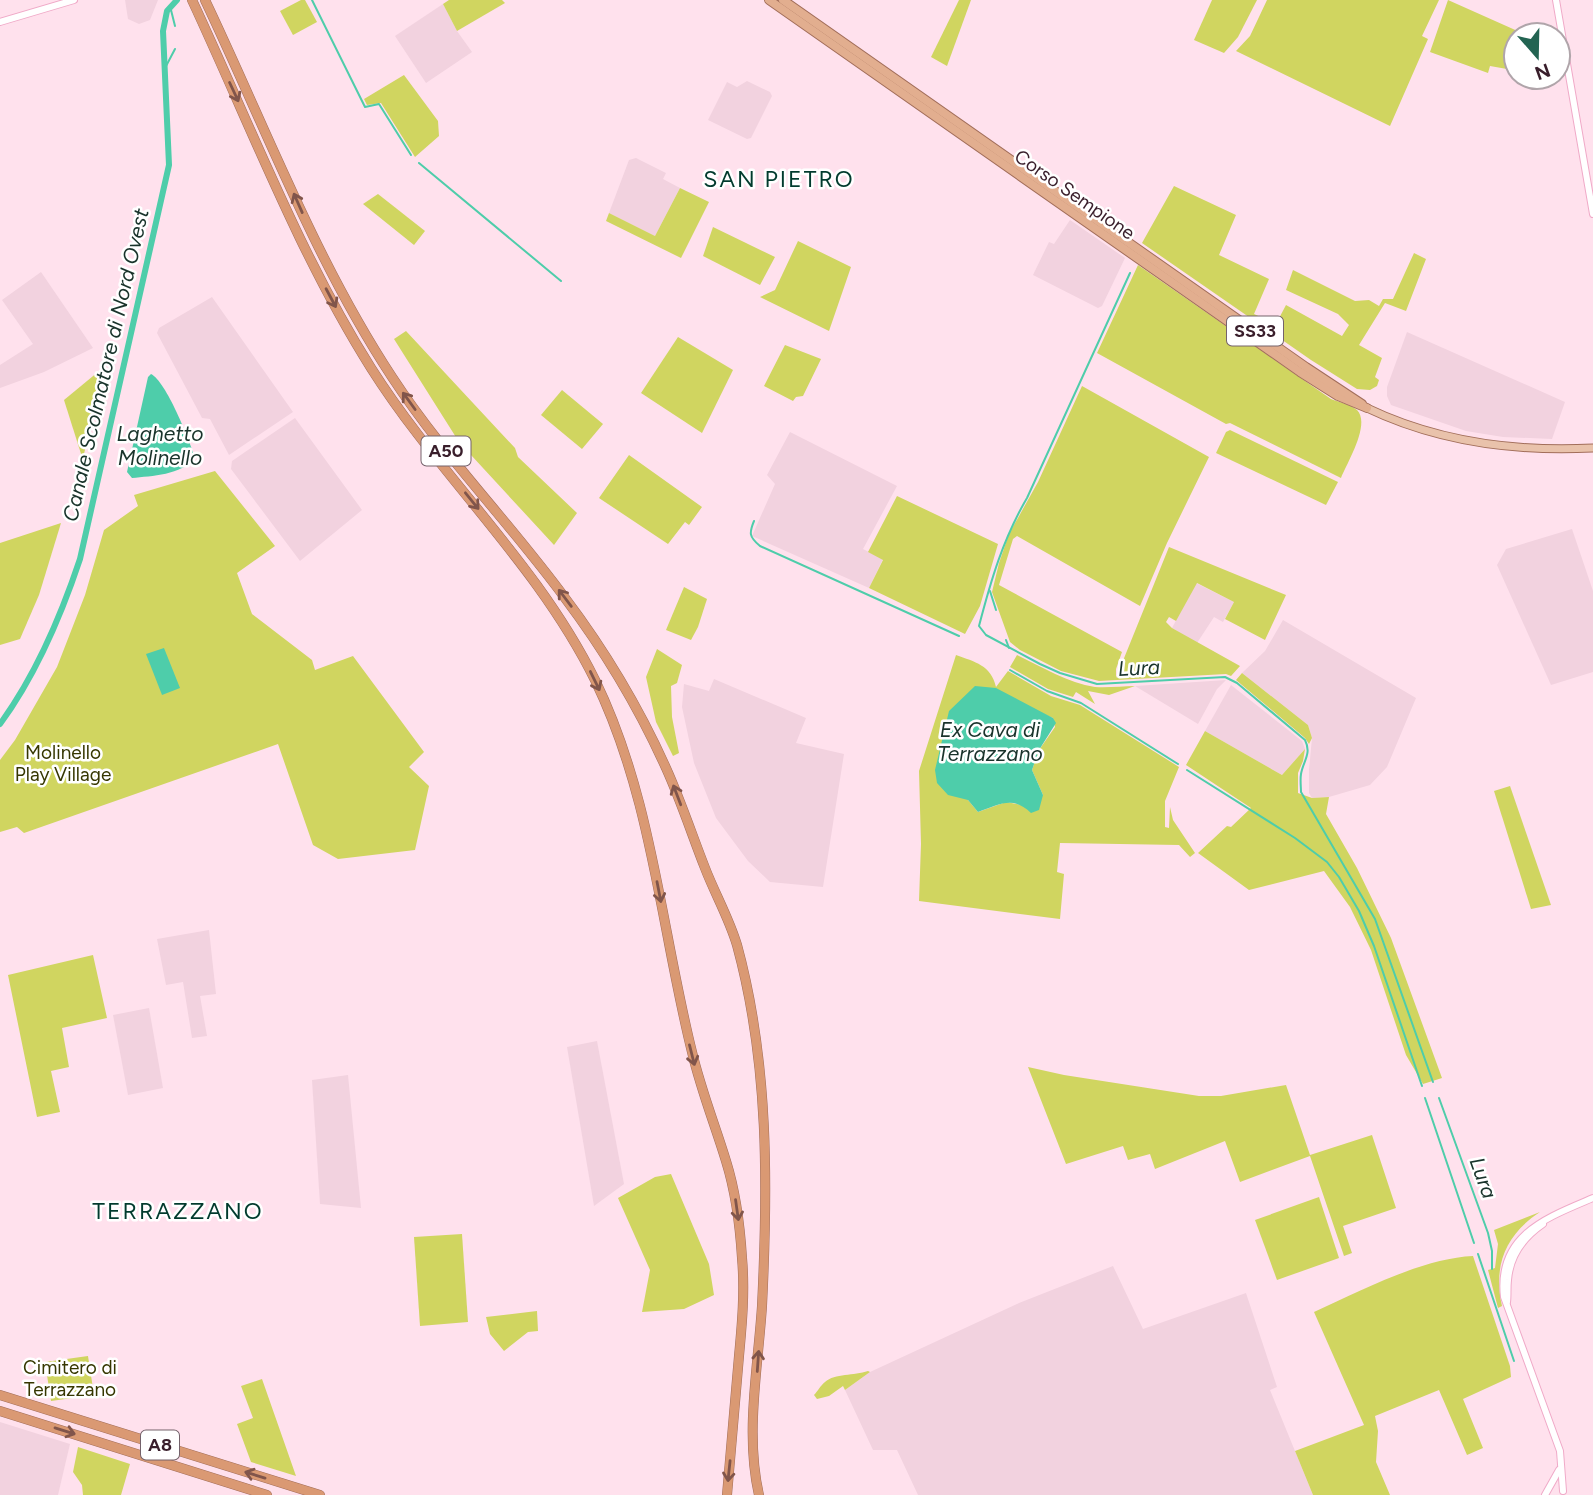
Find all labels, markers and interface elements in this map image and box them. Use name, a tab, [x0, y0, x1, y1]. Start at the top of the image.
north arrow	[1502, 21, 1572, 91]
text: N	[1532, 58, 1553, 85]
one-way arrow	[228, 81, 241, 102]
street label: Corso Sempione	[1010, 144, 1139, 244]
district label: SAN PIETRO	[703, 165, 855, 193]
one-way arrow	[291, 192, 304, 214]
water label: Canale Scolmatore di Nord Ovest	[57, 205, 154, 524]
one-way arrow	[325, 287, 338, 308]
road number: SS33	[1227, 316, 1283, 346]
one-way arrow	[402, 392, 416, 411]
water label: Laghetto Molinello	[116, 421, 204, 470]
road number: A50	[422, 436, 471, 466]
one-way arrow	[464, 491, 480, 509]
one-way arrow	[558, 589, 573, 608]
water label: Lura	[1117, 654, 1161, 681]
one-way arrow	[589, 670, 602, 691]
water label: Ex Cava di Terrazzano	[937, 717, 1043, 766]
park label: Molinello Play Village	[15, 741, 111, 786]
one-way arrow	[670, 785, 683, 807]
one-way arrow	[652, 880, 666, 903]
one-way arrow	[686, 1043, 699, 1066]
water label: Lura	[1465, 1154, 1502, 1202]
district label: TERRAZZANO	[92, 1197, 264, 1225]
one-way arrow	[731, 1199, 744, 1221]
one-way arrow	[752, 1350, 765, 1373]
park label: Cimitero di Terrazzano	[23, 1356, 117, 1401]
one-way arrow	[54, 1426, 76, 1439]
road number: A8	[141, 1430, 179, 1460]
one-way arrow	[722, 1459, 735, 1482]
one-way arrow	[245, 1467, 267, 1480]

